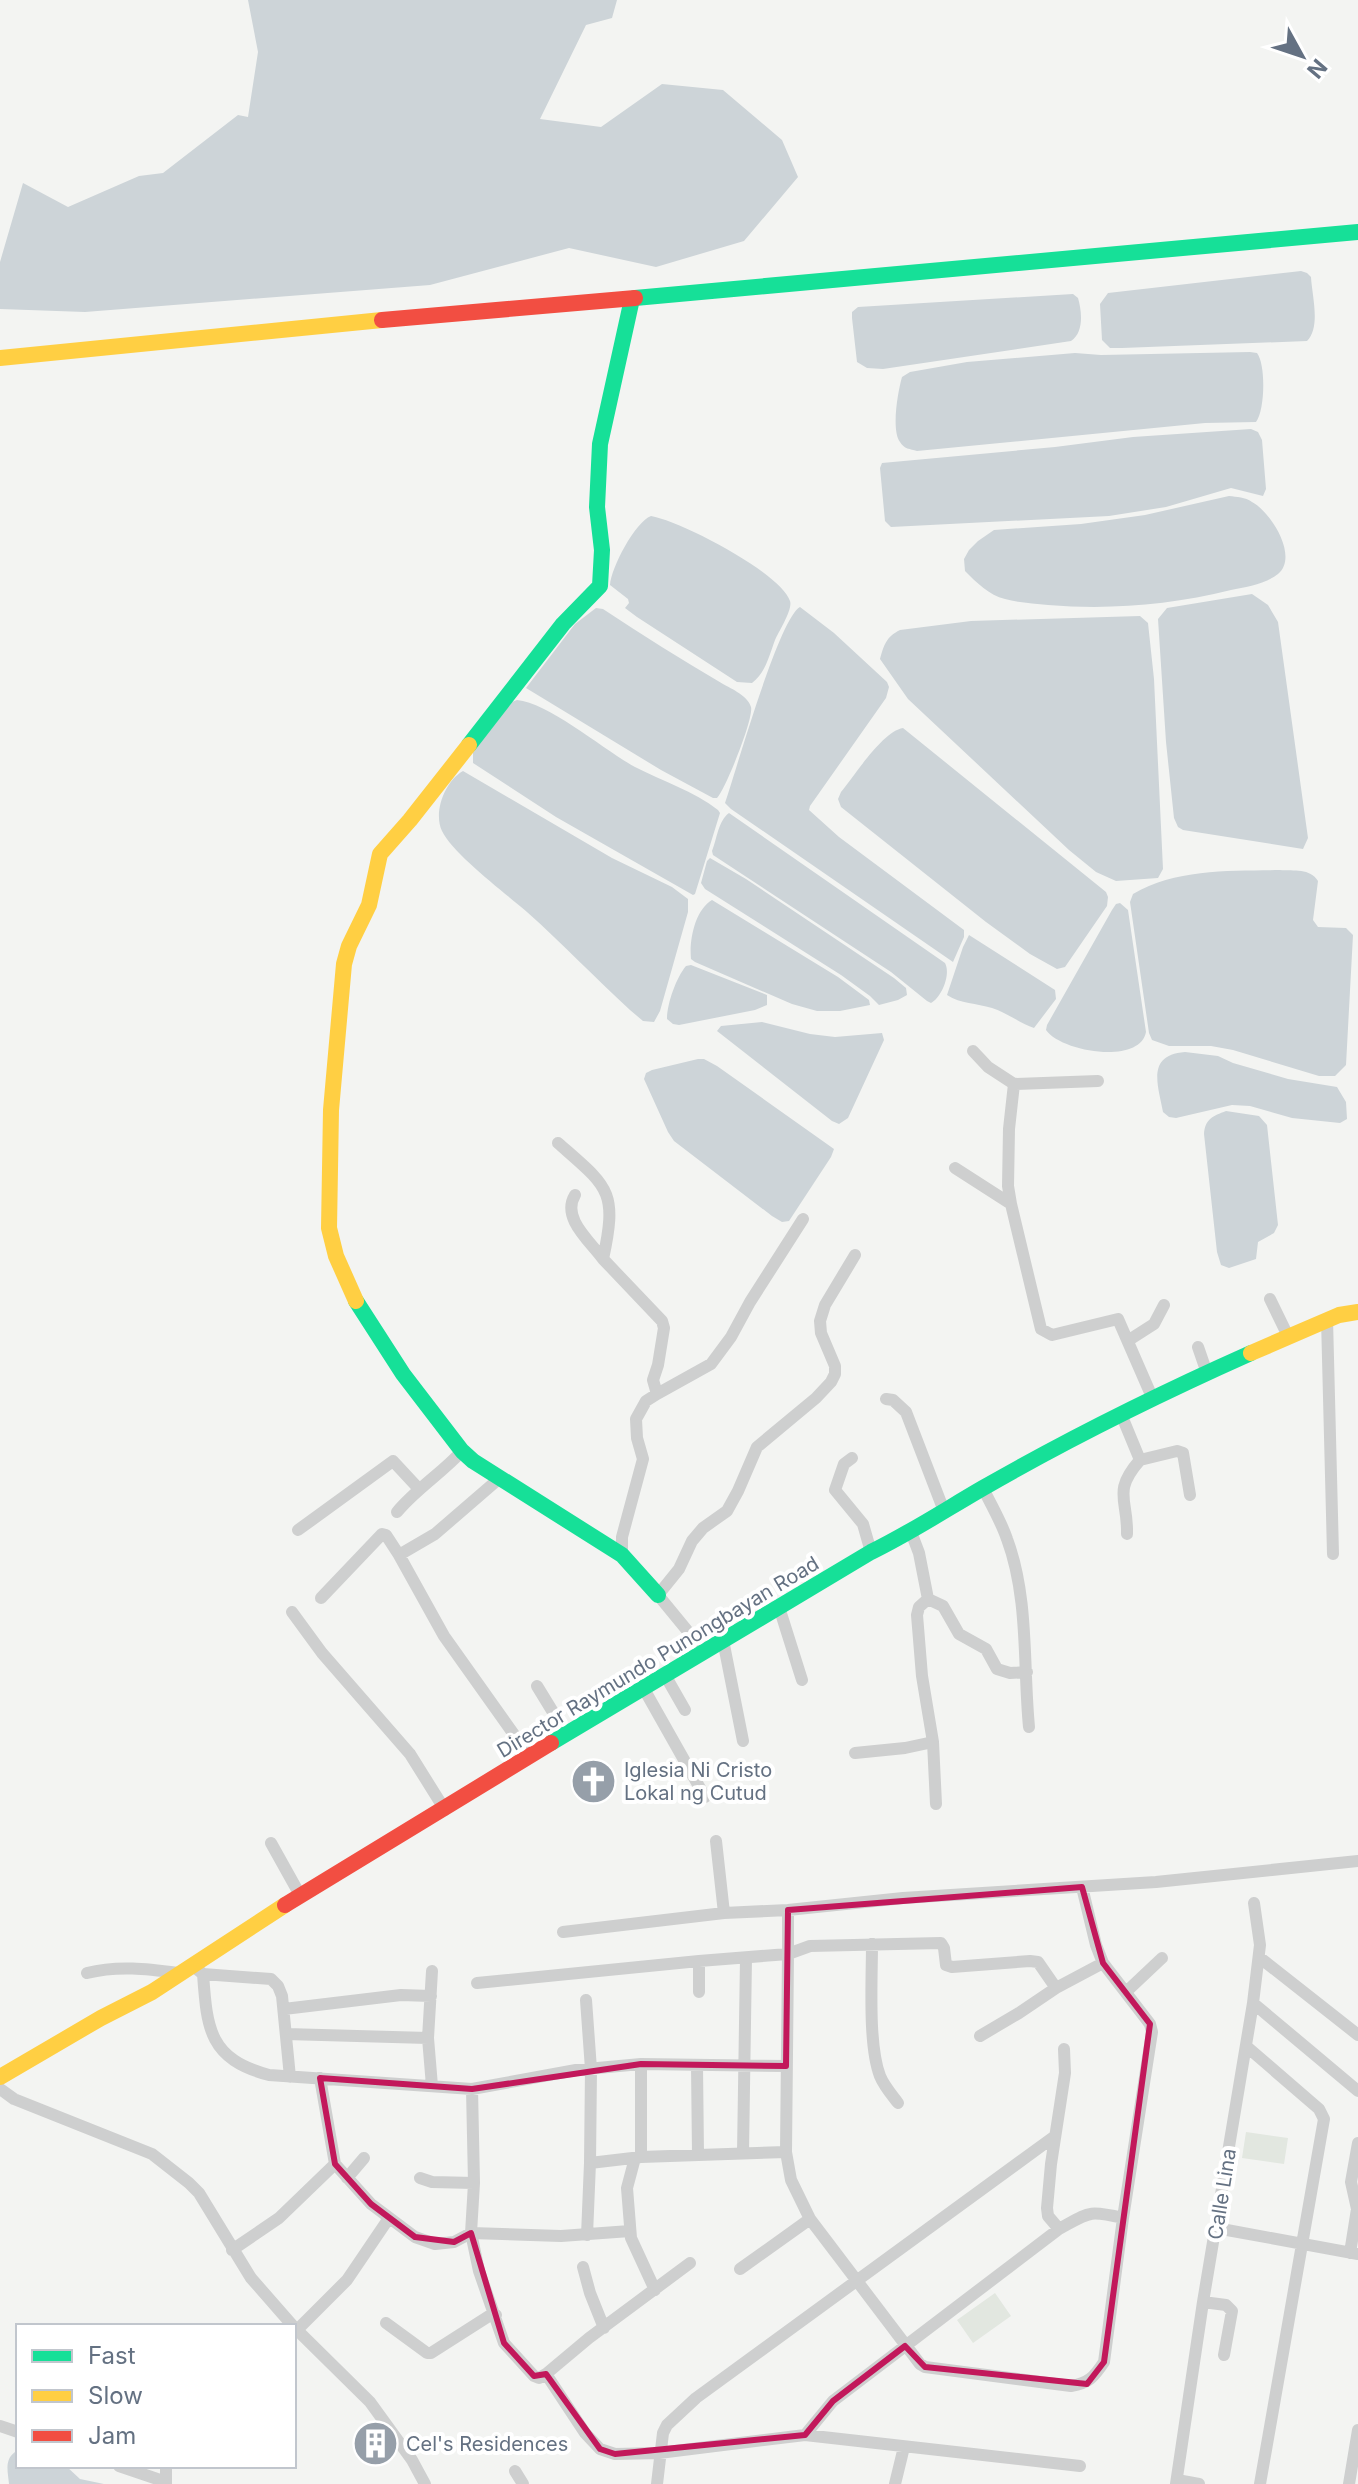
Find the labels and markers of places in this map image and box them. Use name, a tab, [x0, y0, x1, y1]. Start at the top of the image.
church icon: Iglesia Ni Cristo Lokal ng Cutud	[569, 1758, 617, 1806]
place label: Iglesia Ni Cristo Lokal ng Cutud	[624, 1758, 772, 1805]
building icon: Cel's Residences	[351, 2420, 399, 2468]
place label: Cel's Residences	[406, 2432, 568, 2456]

